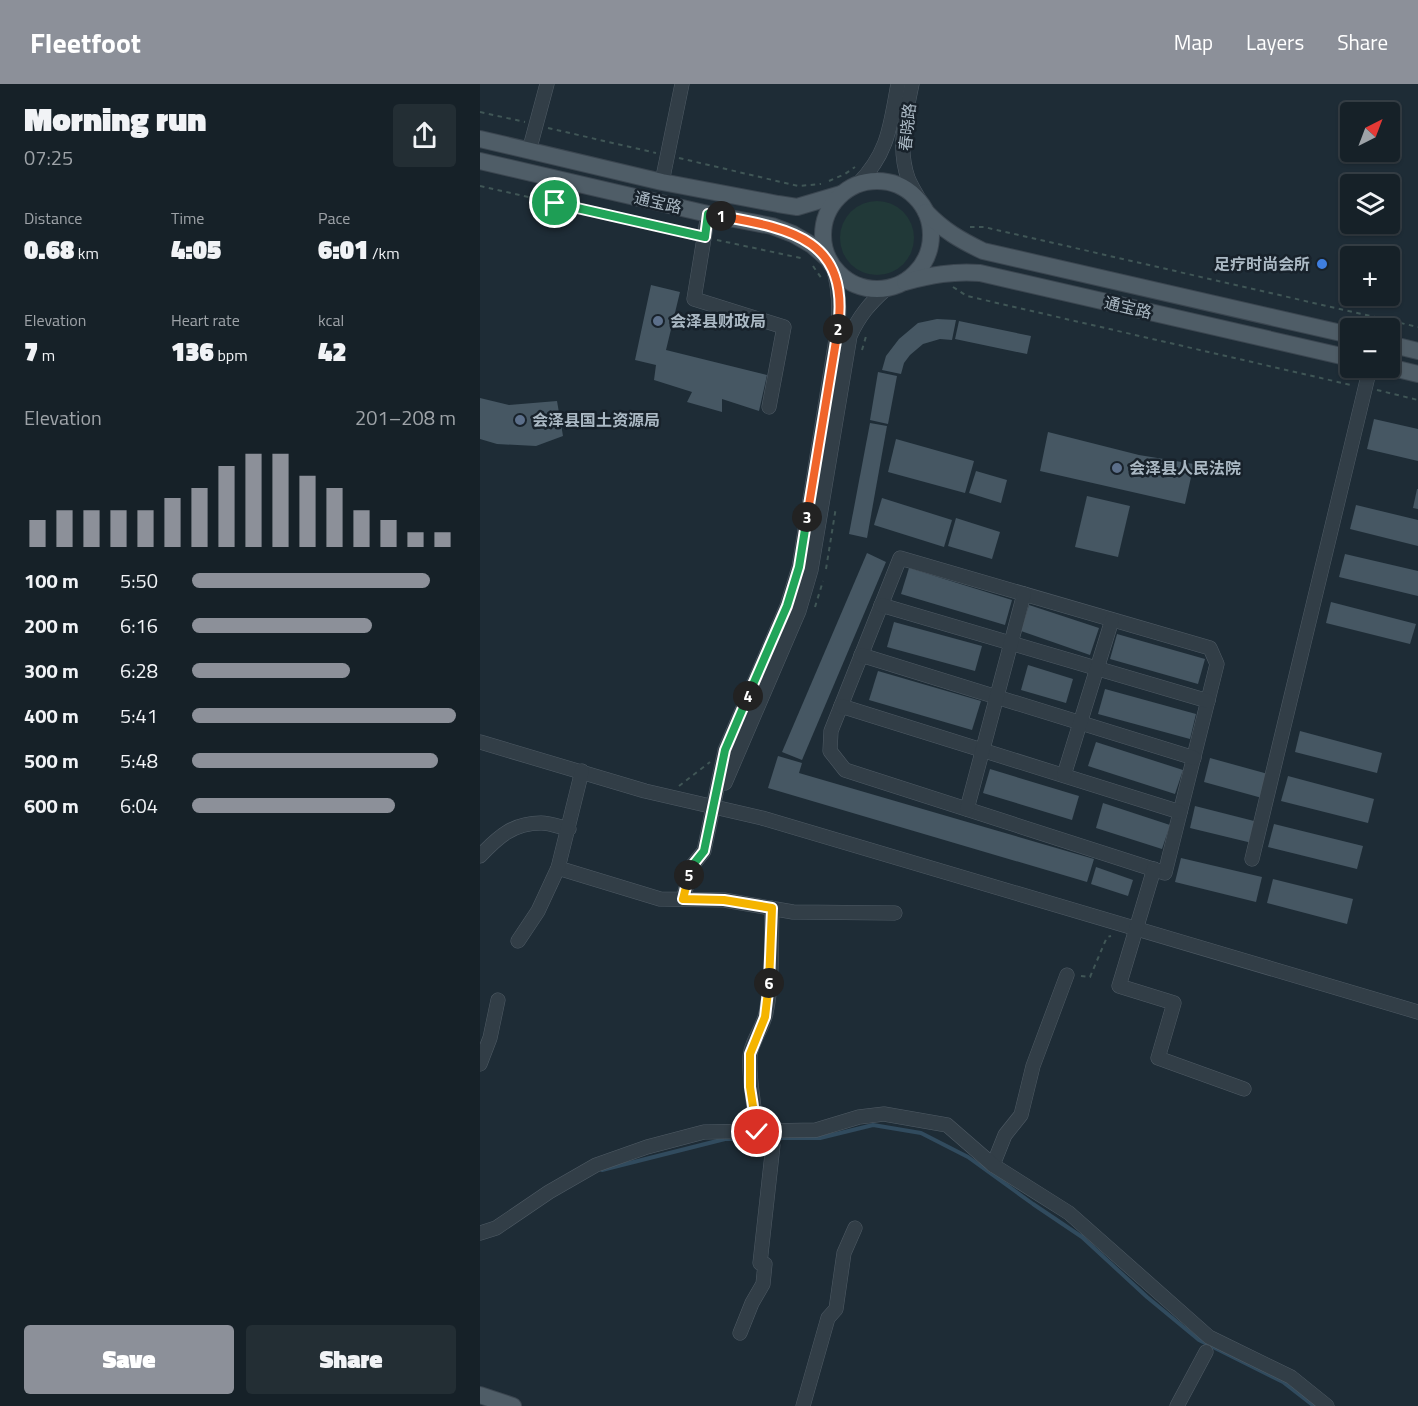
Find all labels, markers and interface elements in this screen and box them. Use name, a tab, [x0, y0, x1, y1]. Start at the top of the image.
text: Fleetfoot	[30, 21, 141, 64]
text: Map	[1174, 26, 1213, 58]
text: Layers	[1246, 26, 1304, 58]
text: Share	[1337, 26, 1388, 58]
text: Morning run	[24, 94, 206, 144]
street label: 春晓路	[893, 102, 921, 152]
north arrow	[1340, 102, 1400, 162]
map controls	[1340, 102, 1400, 378]
button: share	[393, 104, 456, 167]
text: 07:25	[24, 142, 73, 173]
button: layers	[1340, 174, 1400, 234]
pin	[529, 177, 580, 228]
street label: 通宝路	[632, 185, 684, 219]
icon: arrive	[538, 186, 571, 219]
pin: 1	[706, 201, 736, 231]
text: 1	[717, 204, 725, 228]
text: Distance	[24, 206, 82, 230]
text: Time	[171, 206, 204, 230]
text: Pace	[318, 206, 350, 230]
text: 0.68	[24, 230, 74, 269]
text: 4:05	[171, 230, 221, 269]
text: 6:01	[318, 230, 368, 269]
text: km	[74, 241, 99, 265]
text: /km	[368, 241, 400, 265]
button: +	[1340, 246, 1400, 306]
place label: 足疗时尚会所	[1214, 252, 1310, 276]
marker: 足疗时尚会所	[1315, 257, 1329, 271]
street label: 通宝路	[1102, 290, 1154, 324]
text: Elevation	[24, 308, 86, 332]
text: Heart rate	[171, 308, 240, 332]
text: kcal	[318, 308, 344, 332]
place label: 会泽县财政局	[670, 309, 766, 333]
marker: 会泽县财政局	[651, 314, 665, 328]
pin: 2	[823, 314, 853, 344]
text: 2	[834, 317, 842, 341]
button: −	[1340, 318, 1400, 378]
text: 7	[24, 332, 38, 371]
text: 136	[171, 332, 214, 371]
text: 42	[318, 332, 347, 371]
text: m	[38, 343, 55, 367]
text: bpm	[214, 343, 248, 367]
text: Elevation	[24, 402, 102, 433]
text: 201–208 m	[355, 402, 456, 433]
place label: 会泽县国土资源局	[532, 408, 660, 432]
marker: 会泽县国土资源局	[513, 413, 527, 427]
place label: 会泽县人民法院	[1129, 456, 1241, 480]
marker: 会泽县人民法院	[1110, 461, 1124, 475]
pin: 3	[792, 502, 822, 532]
text: 3	[803, 505, 811, 529]
text: 100 m	[24, 565, 79, 596]
text: 5:50	[120, 565, 158, 596]
text: 200 m	[24, 610, 79, 641]
text: 6:16	[120, 610, 158, 641]
text: 300 m	[24, 655, 79, 686]
text: 6:28	[120, 655, 158, 686]
pin: 4	[733, 681, 763, 711]
text: 4	[744, 684, 752, 708]
text: 400 m	[24, 700, 79, 731]
text: 5:41	[120, 700, 158, 731]
text: 500 m	[24, 745, 79, 776]
text: 5:48	[120, 745, 158, 776]
text: 600 m	[24, 790, 79, 821]
text: 6:04	[120, 790, 158, 821]
pin: 5	[674, 860, 704, 890]
text: 5	[685, 863, 693, 887]
pin: 6	[754, 968, 784, 998]
text: 6	[765, 971, 773, 995]
pin	[731, 1106, 782, 1157]
icon: check	[740, 1115, 773, 1148]
button: Save	[24, 1325, 234, 1394]
button: Share	[246, 1325, 456, 1394]

